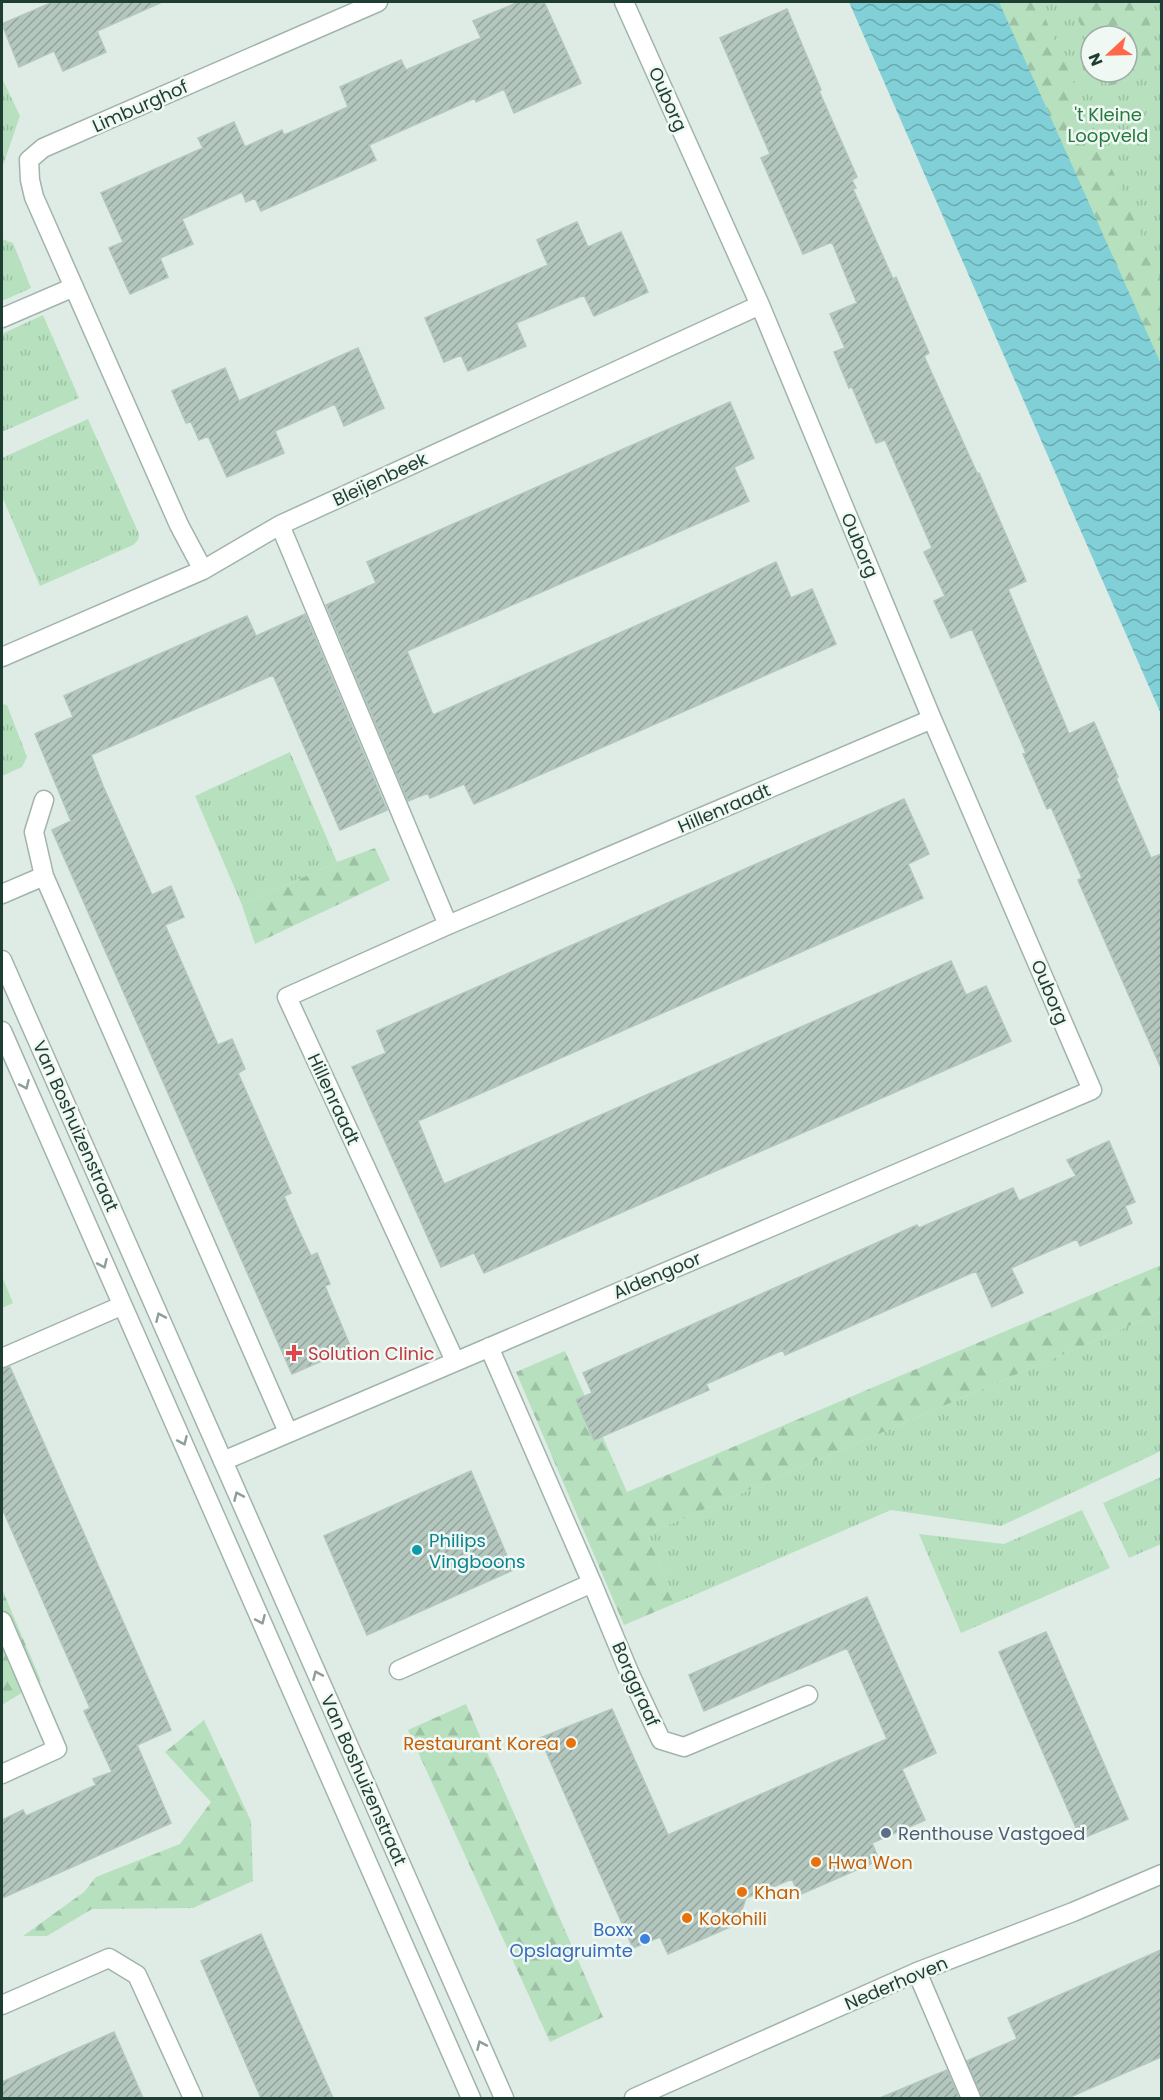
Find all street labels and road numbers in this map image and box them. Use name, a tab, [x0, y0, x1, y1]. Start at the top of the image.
street label: Ouborg	[643, 63, 693, 135]
street label: Limburghof	[88, 74, 192, 138]
street label: Bleijenbeek	[329, 446, 432, 512]
street label: Ouborg	[835, 509, 885, 581]
street label: Hillenraadt	[674, 777, 774, 839]
street label: Ouborg	[1025, 956, 1075, 1028]
street label: Van Boshuizenstraat	[27, 1037, 125, 1215]
street label: Hillenraadt	[302, 1049, 366, 1149]
street label: Aldengoor	[609, 1245, 705, 1305]
street label: Borggraaf	[606, 1638, 666, 1731]
street label: Van Boshuizenstraat	[315, 1691, 413, 1869]
street label: Nederhoven	[841, 1950, 951, 2016]

